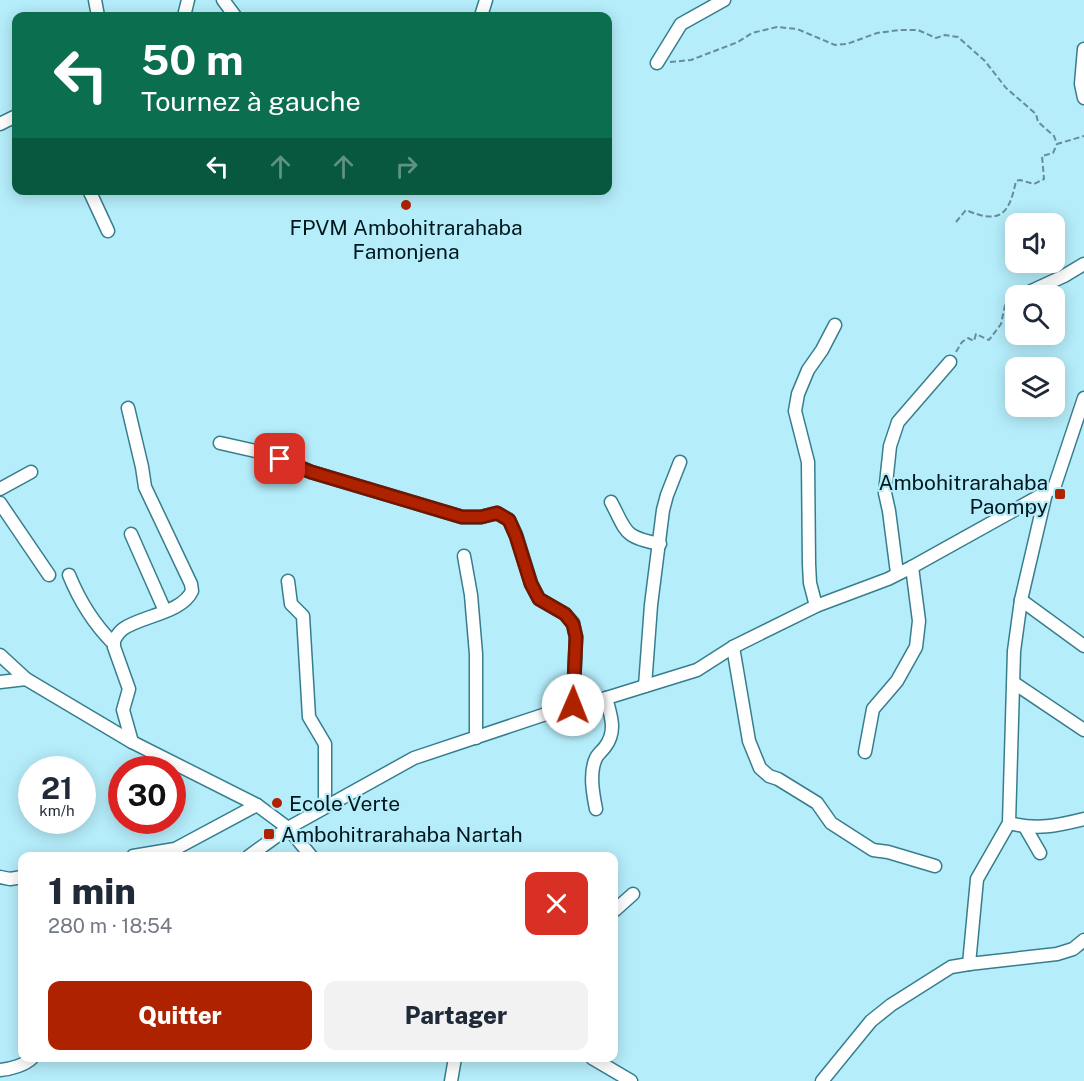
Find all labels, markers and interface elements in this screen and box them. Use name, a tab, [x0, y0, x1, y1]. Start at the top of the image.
text: 50 m	[141, 35, 244, 84]
icon: left	[42, 36, 120, 114]
text: Tournez à gauche	[141, 85, 361, 117]
icon: left	[201, 150, 234, 183]
icon: ahead	[264, 150, 297, 183]
icon: ahead	[327, 150, 360, 183]
icon: right	[390, 150, 423, 183]
marker: FPVM Ambohitrarahaba Famonjena	[399, 198, 413, 212]
map controls	[1005, 213, 1065, 417]
button: sound	[1005, 213, 1065, 273]
place label: FPVM Ambohitrarahaba Famonjena	[289, 215, 523, 264]
button: search	[1005, 285, 1065, 345]
button: layers	[1005, 357, 1065, 417]
pin	[254, 433, 305, 484]
icon: arrive	[263, 442, 296, 475]
place label: Ambohitrarahaba Paompy	[878, 470, 1048, 519]
marker: Ambohitrarahaba Paompy	[1053, 487, 1067, 501]
position arrow	[541, 673, 605, 737]
speed limit sign: 30	[108, 756, 186, 834]
text: 21	[41, 770, 73, 806]
place label: Ecole Verte	[289, 791, 400, 816]
marker: Ecole Verte	[270, 796, 284, 810]
text: km/h	[39, 802, 75, 819]
place label: Ambohitrarahaba Nartah	[281, 822, 523, 847]
marker: Ambohitrarahaba Nartah	[262, 827, 276, 841]
text: 1 min	[48, 870, 136, 912]
button: close	[525, 872, 588, 935]
text: 280 m · 18:54	[48, 914, 172, 938]
button: Quitter	[48, 981, 312, 1050]
button: Partager	[324, 981, 588, 1050]

